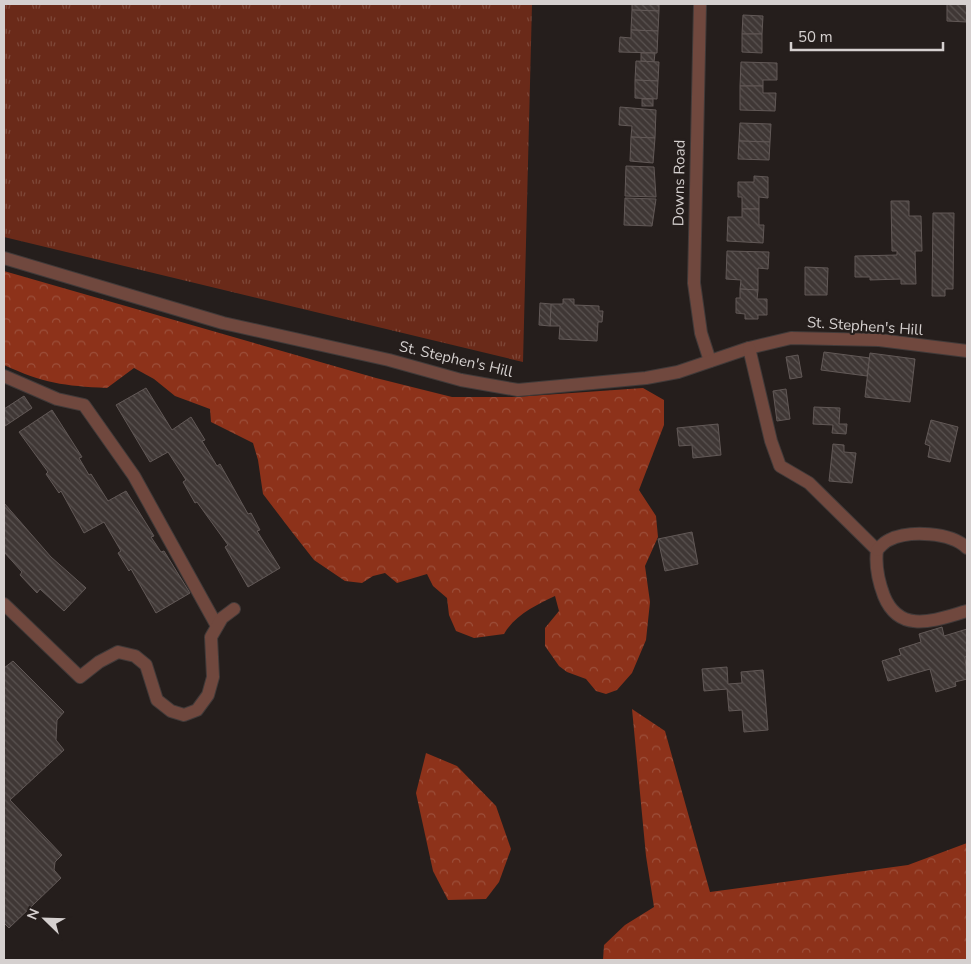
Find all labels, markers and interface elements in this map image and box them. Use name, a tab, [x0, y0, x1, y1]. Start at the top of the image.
scale bar	[791, 20, 944, 52]
text: 50 m	[798, 27, 833, 47]
street label: Downs Road	[668, 140, 690, 226]
street label: St. Stephen's Hill	[806, 312, 924, 340]
street label: St. Stephen's Hill	[397, 336, 515, 382]
north arrow	[20, 894, 70, 944]
text: N	[23, 906, 44, 923]

